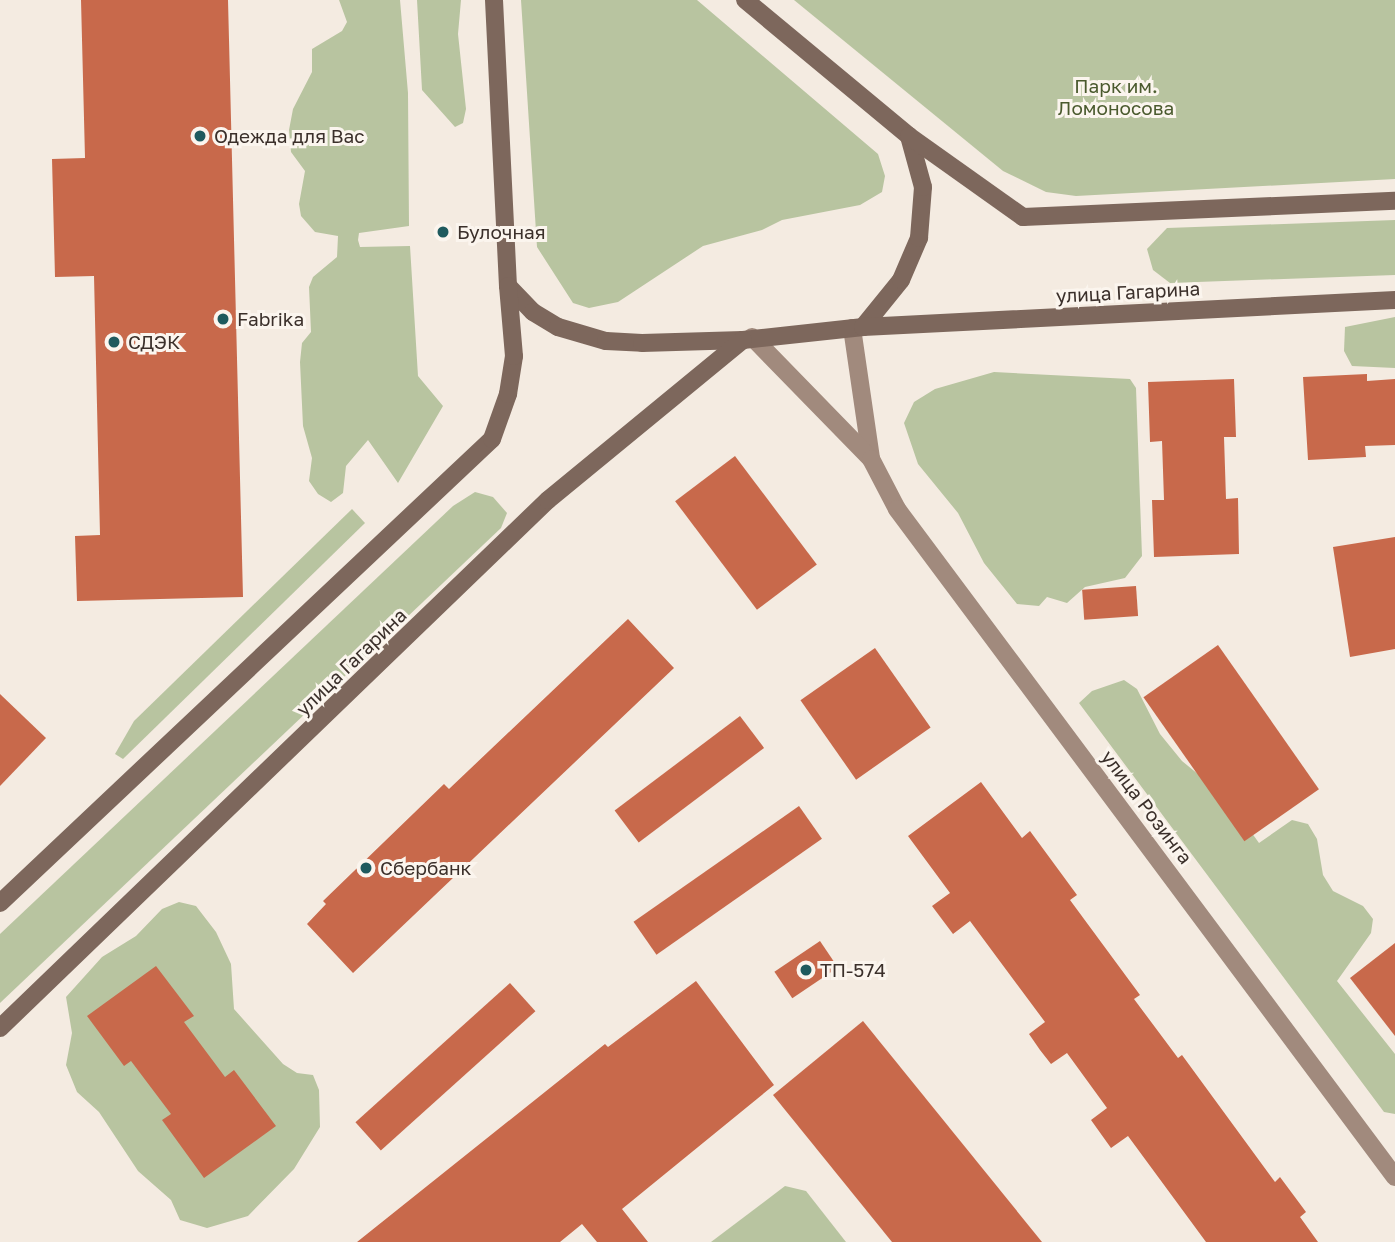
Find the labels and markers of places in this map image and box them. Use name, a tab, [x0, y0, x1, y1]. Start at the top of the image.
place label: Одежда для Вас	[214, 125, 365, 147]
marker: Одежда для Вас	[192, 128, 208, 144]
place label: Булочная	[457, 221, 546, 243]
marker: Булочная	[435, 224, 451, 240]
place label: Fabrika	[237, 308, 304, 330]
marker: Fabrika	[215, 311, 231, 327]
place label: СДЭК	[128, 331, 180, 353]
marker: СДЭК	[106, 334, 122, 350]
place label: Сбербанк	[380, 857, 471, 879]
marker: Сбербанк	[358, 860, 374, 876]
place label: ТП-574	[820, 959, 886, 981]
marker: ТП-574	[798, 962, 814, 978]

